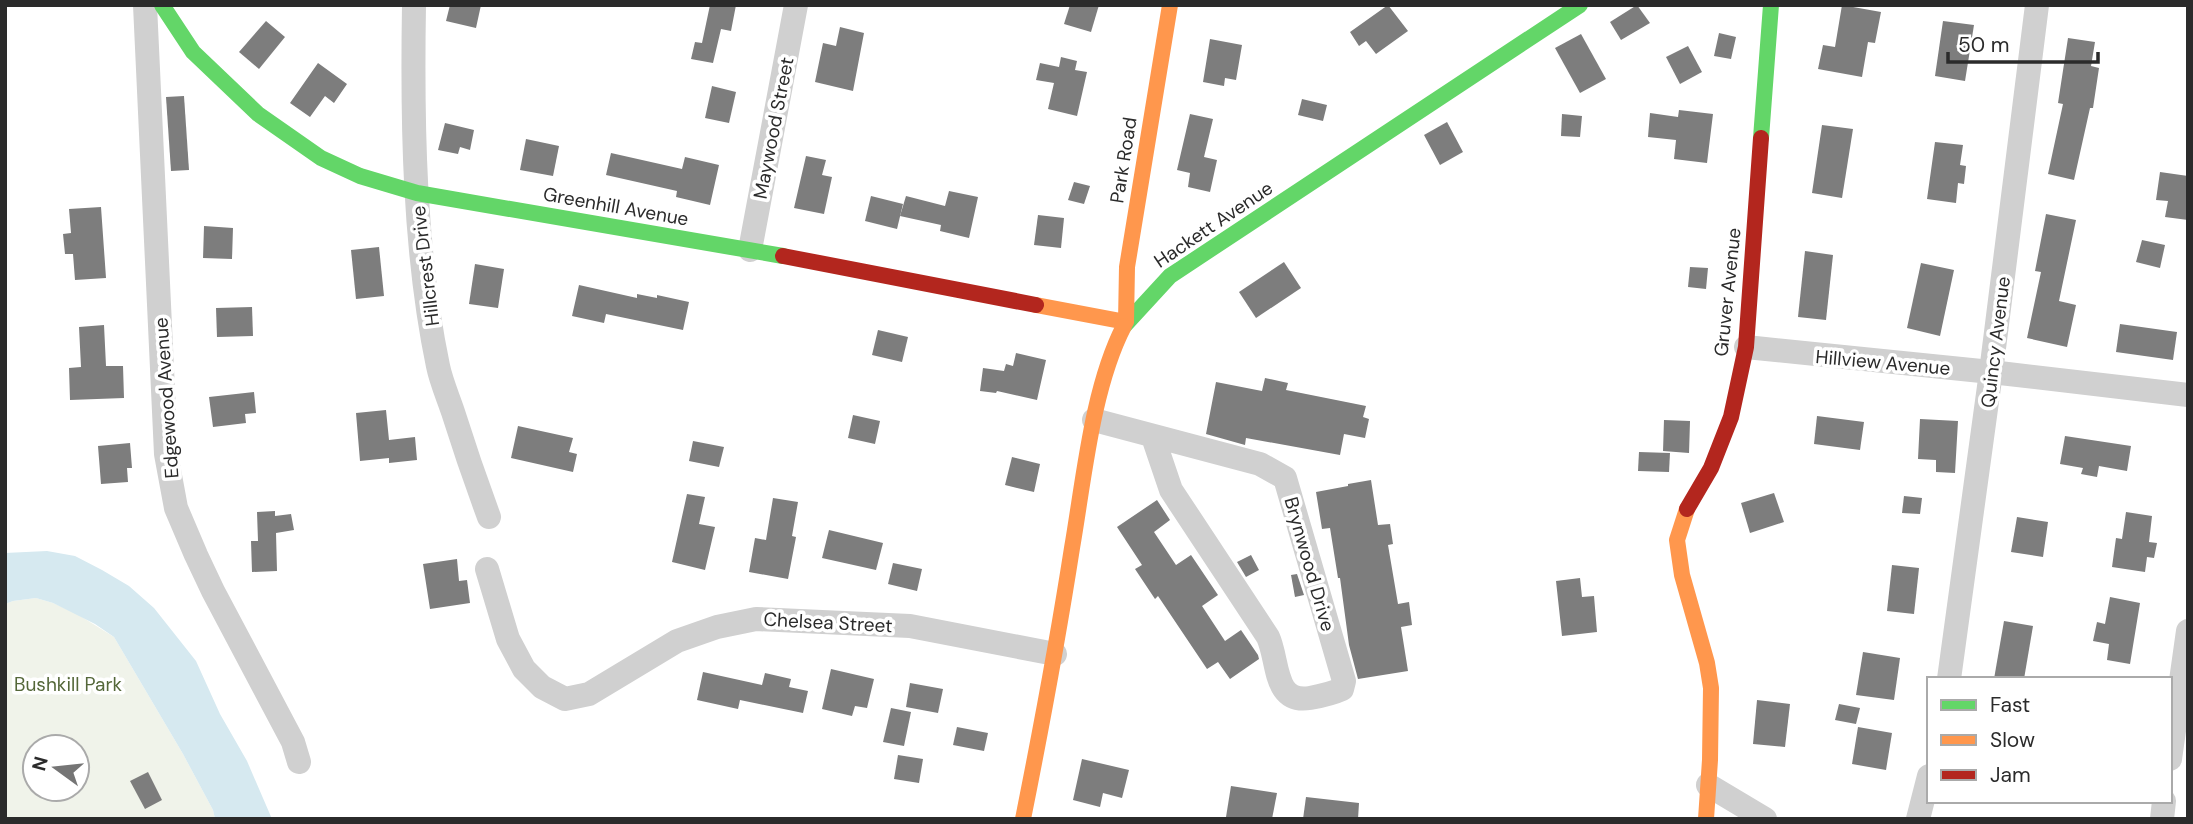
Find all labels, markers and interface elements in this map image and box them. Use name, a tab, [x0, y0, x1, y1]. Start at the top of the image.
scale bar	[1948, 21, 2098, 65]
text: 50 m	[1958, 31, 2009, 59]
street label: Maywood Street	[747, 55, 800, 201]
street label: Park Road	[1104, 115, 1143, 205]
street label: Hackett Avenue	[1149, 175, 1277, 273]
street label: Greenhill Avenue	[541, 181, 691, 232]
street label: Hillcrest Drive	[406, 204, 445, 327]
street label: Gruver Avenue	[1708, 226, 1747, 358]
street label: Quincy Avenue	[1975, 275, 2016, 409]
street label: Edgewood Avenue	[148, 317, 185, 479]
street label: Hillview Avenue	[1815, 344, 1951, 381]
street label: Brynwood Drive	[1278, 494, 1341, 634]
street label: Chelsea Street	[763, 607, 893, 638]
park label: Bushkill Park	[14, 672, 122, 697]
legend	[1927, 677, 2172, 803]
text: Fast	[1990, 691, 2030, 719]
text: Slow	[1990, 726, 2035, 754]
north arrow	[21, 733, 91, 803]
text: N	[26, 754, 54, 774]
text: Jam	[1990, 761, 2031, 789]

